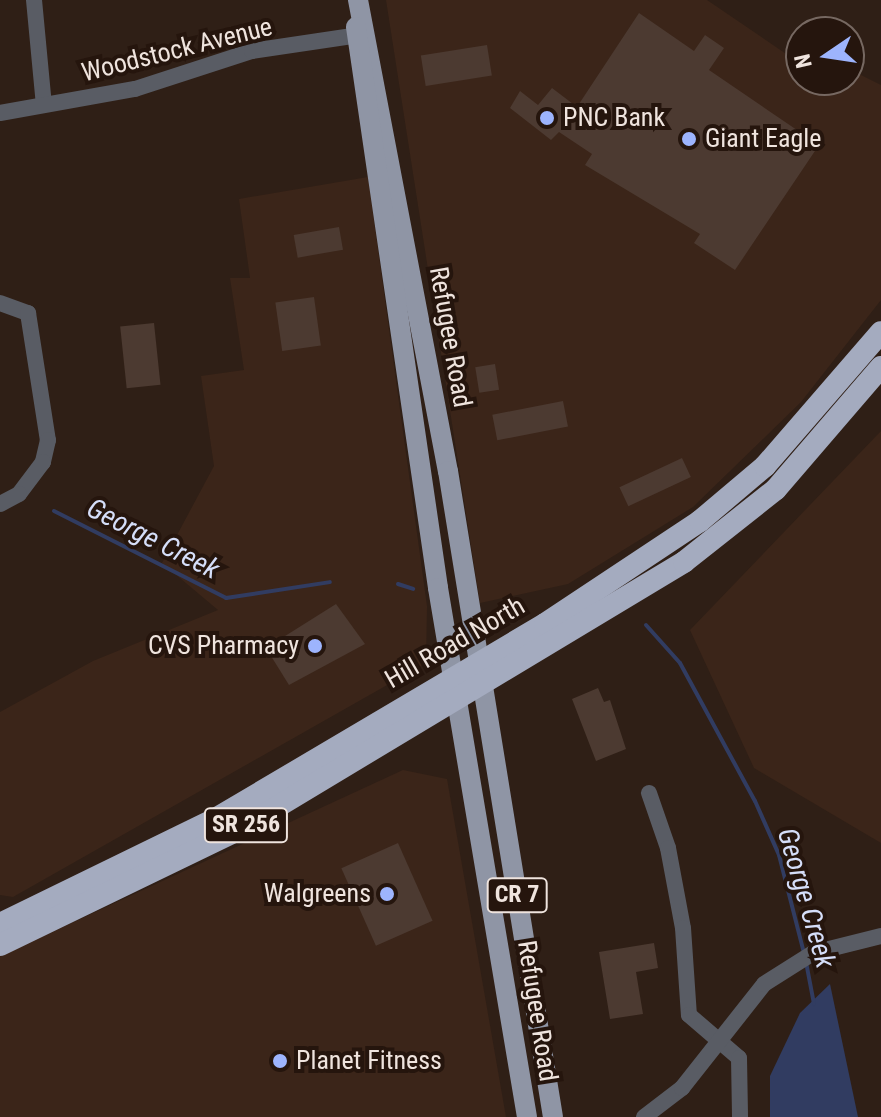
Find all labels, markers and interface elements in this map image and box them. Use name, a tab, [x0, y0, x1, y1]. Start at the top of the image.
street label: Woodstock Avenue	[78, 11, 276, 89]
north arrow	[785, 16, 865, 96]
text: N	[789, 52, 817, 70]
place label: PNC Bank	[563, 102, 665, 134]
marker: PNC Bank	[538, 109, 556, 127]
place label: Giant Eagle	[705, 123, 821, 155]
marker: Giant Eagle	[680, 130, 698, 148]
street label: Refugee Road	[422, 264, 478, 410]
water label: George Creek	[81, 491, 225, 587]
street label: Hill Road North	[380, 590, 530, 696]
place label: CVS Pharmacy	[148, 630, 299, 662]
marker: CVS Pharmacy	[306, 637, 324, 655]
road number: SR 256	[202, 805, 290, 845]
water label: George Creek	[770, 824, 842, 972]
road number: CR 7	[485, 875, 549, 915]
place label: Walgreens	[264, 878, 371, 910]
marker: Walgreens	[378, 885, 396, 903]
street label: Refugee Road	[510, 938, 564, 1084]
place label: Planet Fitness	[296, 1045, 442, 1077]
marker: Planet Fitness	[271, 1052, 289, 1070]

